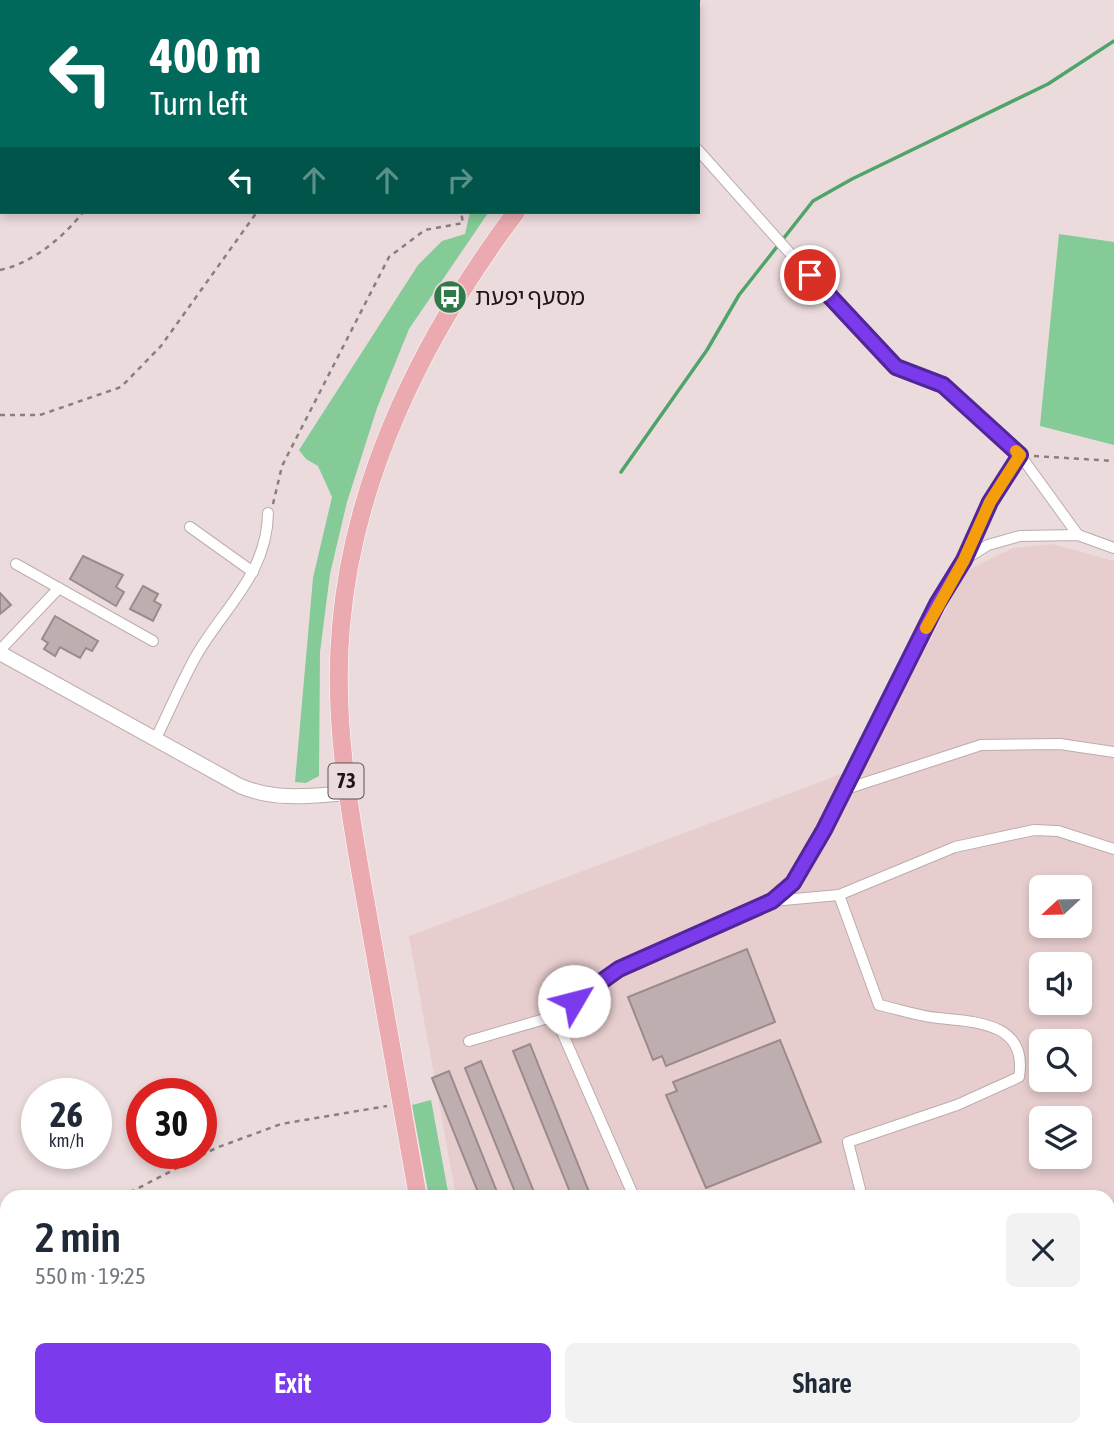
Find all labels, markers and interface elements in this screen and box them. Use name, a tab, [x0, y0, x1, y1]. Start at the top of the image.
text: 400 m	[150, 27, 261, 83]
icon: left	[35, 28, 126, 119]
text: Turn left	[150, 85, 248, 122]
icon: left	[222, 161, 260, 199]
icon: ahead	[295, 161, 333, 199]
icon: ahead	[368, 161, 406, 199]
icon: right	[441, 161, 479, 199]
pin	[780, 245, 840, 305]
icon: arrive	[791, 256, 829, 294]
bus stop icon: מסעף יפעת	[431, 278, 469, 316]
place label: מסעף יפעת	[475, 284, 585, 310]
road number: 73	[328, 764, 364, 798]
north arrow	[1029, 875, 1092, 938]
map controls	[1029, 875, 1092, 1169]
button: sound	[1029, 952, 1092, 1015]
position arrow	[537, 964, 611, 1038]
button: search	[1029, 1029, 1092, 1092]
speed limit sign: 30	[126, 1078, 217, 1169]
text: 26	[50, 1094, 83, 1134]
button: layers	[1029, 1106, 1092, 1169]
text: km/h	[49, 1130, 84, 1151]
text: 2 min	[35, 1213, 121, 1261]
button: close	[1006, 1213, 1080, 1287]
text: 550 m · 19:25	[35, 1263, 146, 1289]
button: Exit	[35, 1343, 551, 1423]
button: Share	[565, 1343, 1080, 1423]

